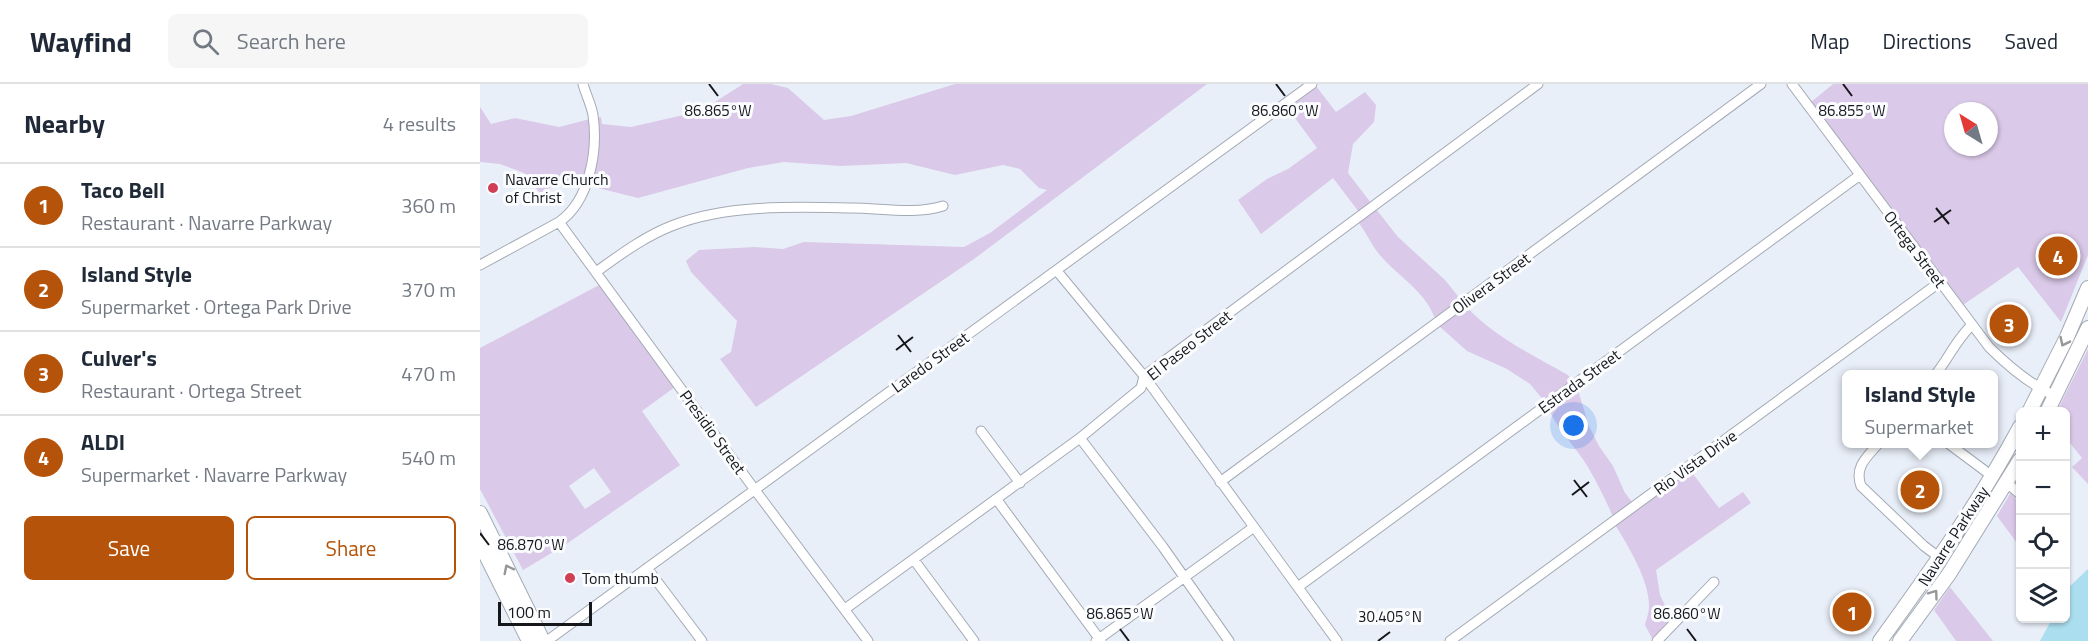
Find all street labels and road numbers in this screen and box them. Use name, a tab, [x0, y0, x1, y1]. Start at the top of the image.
street label: Ortega Street	[1878, 206, 1952, 293]
street label: Olivera Street	[1447, 246, 1535, 320]
street label: El Paseo Street	[1141, 304, 1237, 386]
street label: Laredo Street	[886, 325, 974, 398]
street label: Estrada Street	[1533, 343, 1625, 419]
street label: Presidio Street	[674, 385, 752, 479]
street label: Rio Vista Drive	[1648, 424, 1742, 500]
street label: Navarre Parkway	[1912, 481, 1995, 591]

